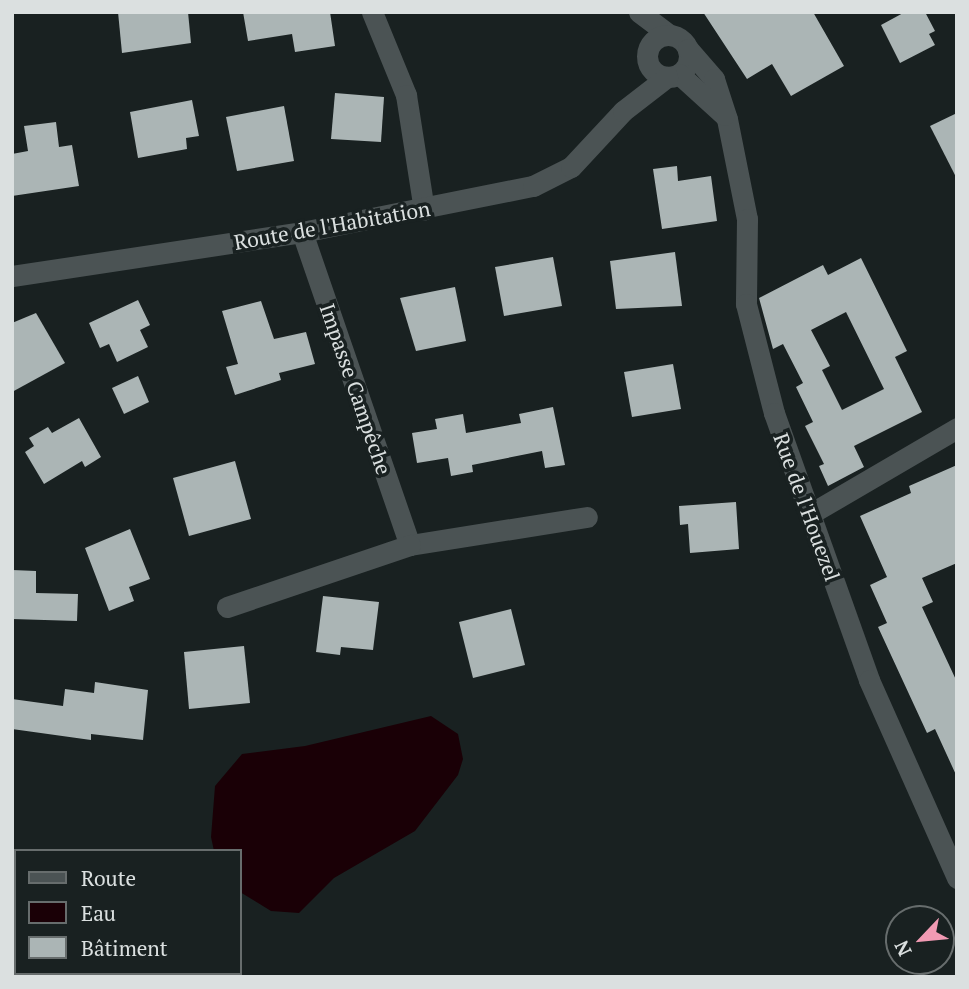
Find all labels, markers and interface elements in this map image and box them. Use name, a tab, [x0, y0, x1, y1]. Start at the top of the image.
street label: Route de l'Habitation	[232, 195, 432, 255]
street label: Impasse Campêche	[315, 300, 397, 478]
street label: Rue de l'Houezel	[769, 430, 845, 584]
legend	[14, 849, 242, 975]
text: Route	[81, 864, 136, 892]
text: Eau	[81, 899, 116, 927]
north arrow	[885, 905, 955, 975]
text: Bâtiment	[81, 934, 168, 962]
text: N	[888, 937, 917, 961]

